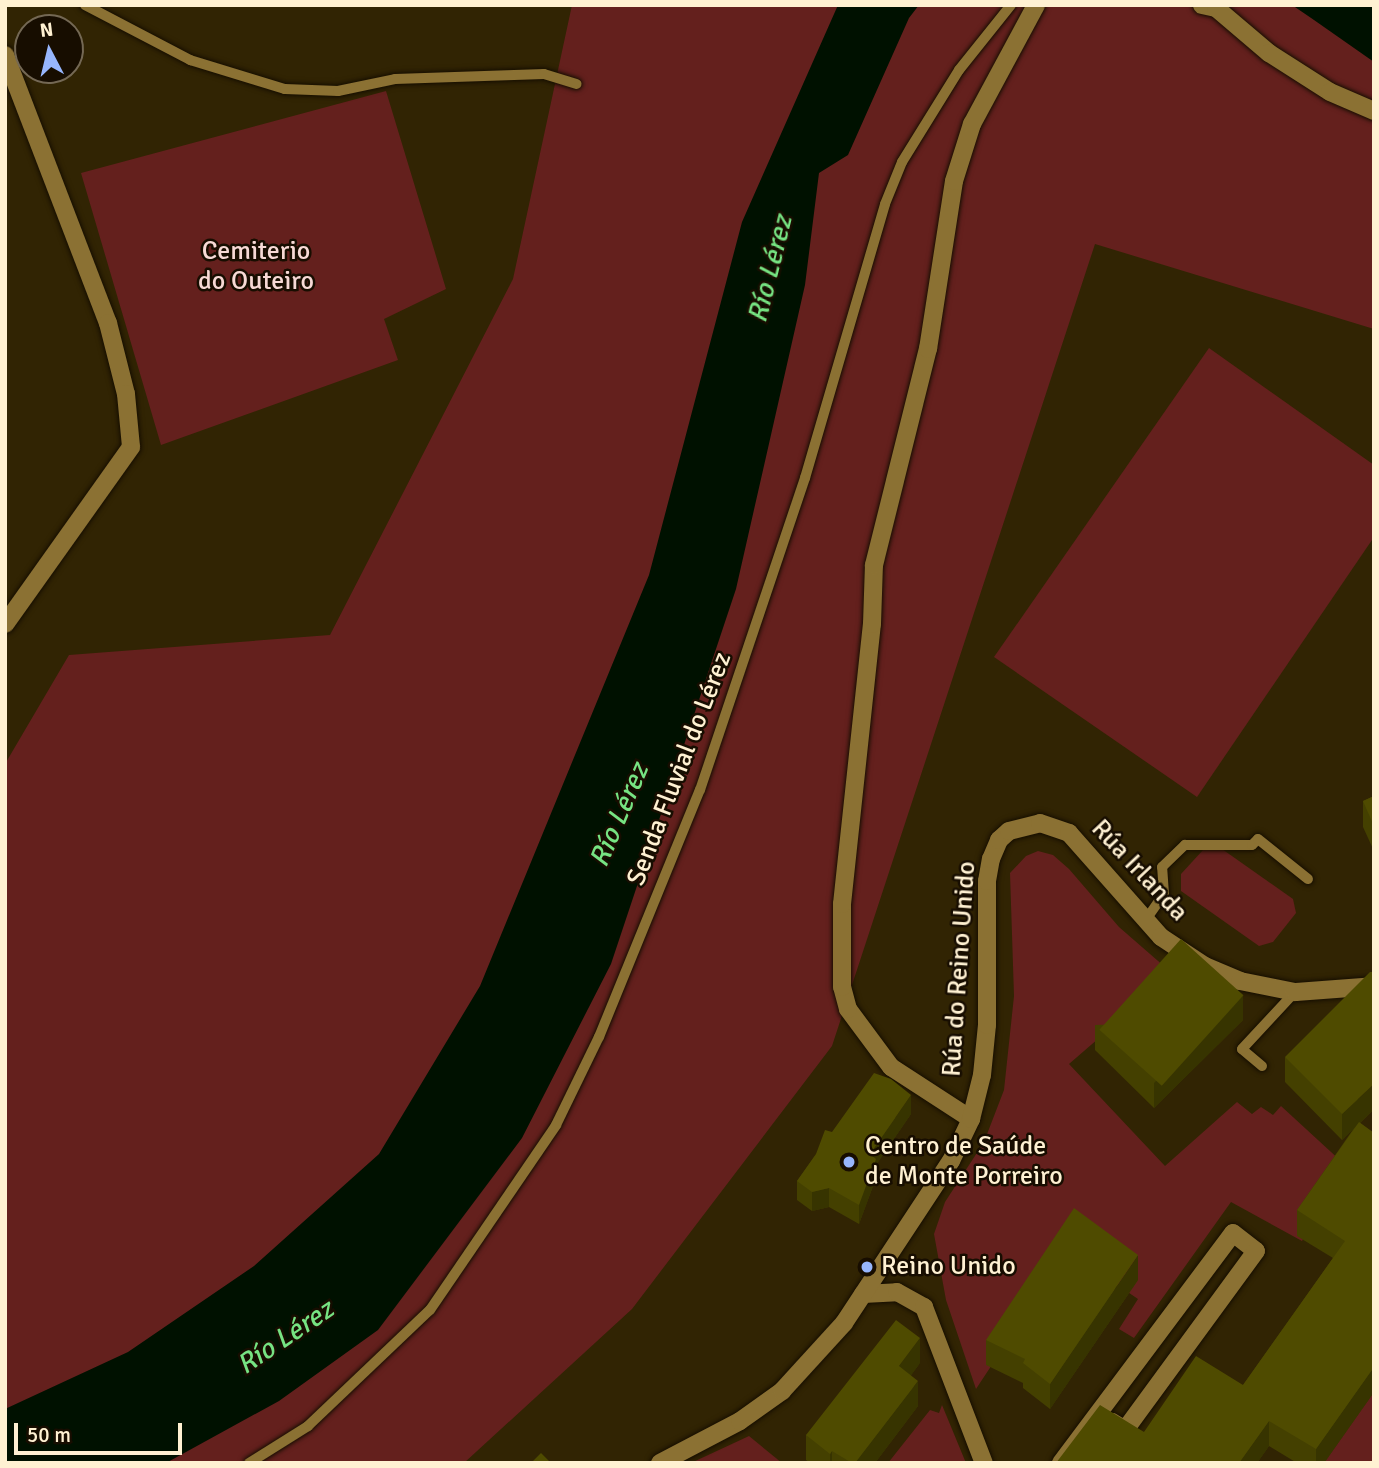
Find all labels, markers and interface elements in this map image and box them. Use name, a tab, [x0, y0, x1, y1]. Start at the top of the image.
north arrow	[14, 14, 84, 84]
text: N	[39, 17, 55, 43]
water label: Río Lérez	[740, 212, 800, 326]
park label: Cemiterio do Outeiro	[198, 236, 314, 298]
street label: Senda Fluvial do Lérez	[621, 648, 739, 890]
water label: Río Lérez	[582, 758, 656, 872]
street label: Rúa Irlanda	[1084, 814, 1194, 928]
street label: Rúa do Reino Unido	[937, 860, 983, 1078]
place label: Centro de Saúde de Monte Porreiro	[865, 1131, 1063, 1192]
marker: Centro de Saúde de Monte Porreiro	[839, 1152, 859, 1172]
place label: Reino Unido	[881, 1251, 1016, 1283]
marker: Reino Unido	[859, 1259, 875, 1275]
water label: Río Lérez	[230, 1293, 340, 1381]
scale bar	[18, 1408, 186, 1452]
text: 50 m	[27, 1422, 71, 1448]

